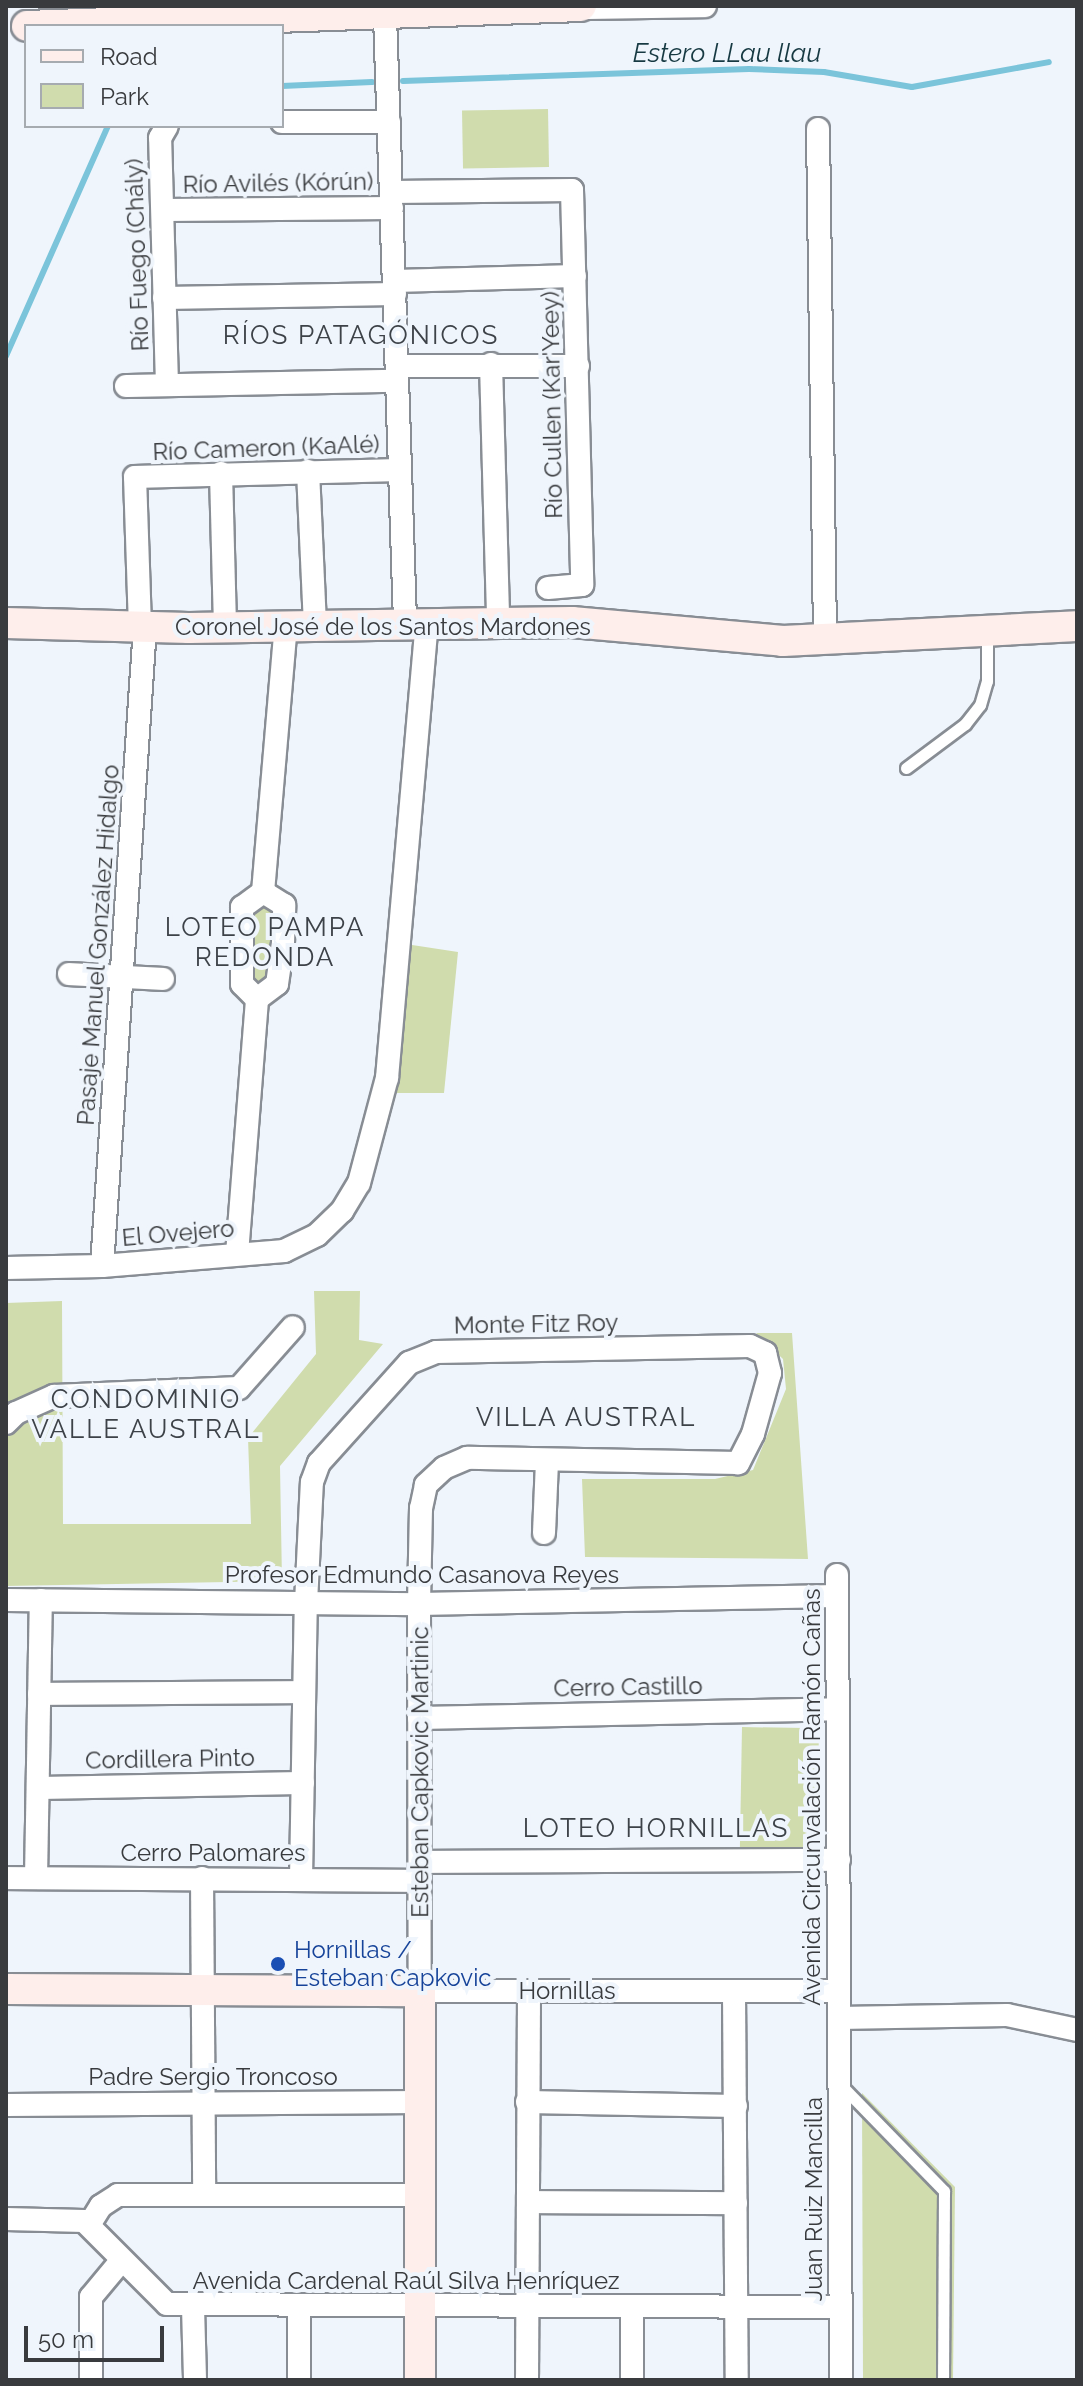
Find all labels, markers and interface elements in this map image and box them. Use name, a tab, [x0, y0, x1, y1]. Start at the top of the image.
legend	[24, 24, 284, 128]
water label: Estero LLau llau	[633, 38, 821, 70]
text: Road	[100, 42, 158, 71]
text: Park	[100, 82, 149, 111]
street label: Río Fuego (Chály)	[119, 158, 155, 352]
street label: Río Avilés (Kórún)	[182, 167, 374, 199]
street label: Río Cullen (Kar'Yeey)	[536, 291, 568, 519]
district label: RÍOS PATAGÓNICOS	[223, 320, 499, 352]
street label: Río Cameron (KaAlé)	[152, 430, 380, 466]
street label: Coronel José de los Santos Mardones	[174, 613, 592, 641]
street label: Pasaje Manuel González Hidalgo	[71, 763, 125, 1127]
district label: LOTEO PAMPA REDONDA	[165, 912, 365, 974]
street label: El Ovejero	[120, 1214, 236, 1252]
street label: Monte Fitz Roy	[454, 1308, 618, 1340]
district label: CONDOMINIO VALLE AUSTRAL	[31, 1384, 261, 1446]
district label: VILLA AUSTRAL	[475, 1402, 697, 1434]
street label: Profesor Edmundo Casanova Reyes	[225, 1561, 619, 1589]
street label: Avenida Circunvalación Ramón Cañas	[798, 1588, 826, 2006]
street label: Esteban Capkovic Martinic	[406, 1626, 434, 1918]
street label: Cerro Castillo	[553, 1671, 703, 1703]
street label: Cordillera Pinto	[85, 1743, 255, 1775]
district label: LOTEO HORNILLAS	[523, 1813, 789, 1845]
street label: Cerro Palomares	[121, 1839, 305, 1867]
place label: Hornillas / Esteban Capkovic	[294, 1936, 492, 1992]
marker: Hornillas / Esteban Capkovic	[269, 1955, 287, 1973]
street label: Hornillas	[518, 1977, 616, 2005]
street label: Padre Sergio Troncoso	[88, 2063, 338, 2091]
street label: Juan Ruiz Mancilla	[800, 2097, 828, 2301]
street label: Avenida Cardenal Raúl Silva Henríquez	[192, 2267, 620, 2295]
scale bar	[28, 2310, 168, 2360]
text: 50 m	[38, 2325, 94, 2354]

